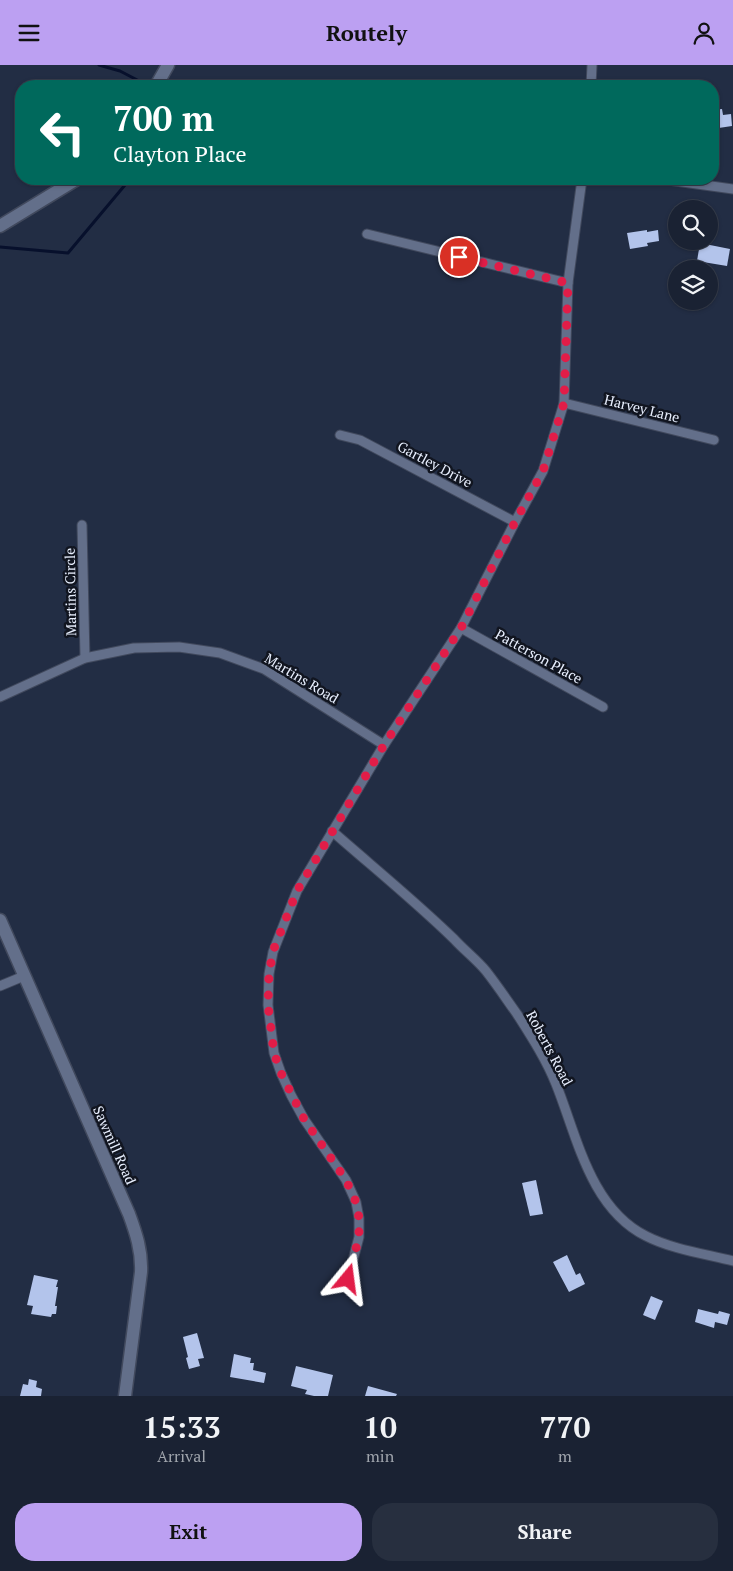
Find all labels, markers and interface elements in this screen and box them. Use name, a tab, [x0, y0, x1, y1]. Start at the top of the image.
text: Routely	[326, 18, 407, 47]
icon: menu	[15, 19, 43, 47]
icon: person	[690, 19, 718, 47]
text: 700 m	[113, 95, 214, 141]
icon: left	[30, 100, 95, 165]
text: Clayton Place	[113, 139, 247, 168]
map controls	[668, 200, 718, 310]
button: search	[668, 200, 718, 250]
pin	[438, 236, 480, 278]
icon: arrive	[445, 243, 473, 271]
button: layers	[668, 260, 718, 310]
street label: Harvey Lane	[602, 389, 682, 427]
street label: Gartley Drive	[394, 436, 476, 492]
street label: Martins Circle	[60, 548, 80, 636]
street label: Patterson Place	[492, 624, 586, 688]
street label: Martins Road	[262, 648, 343, 708]
street label: Roberts Road	[522, 1007, 578, 1089]
street label: Sawmill Road	[89, 1103, 141, 1187]
position arrow	[321, 1252, 373, 1304]
text: 15:33	[143, 1407, 221, 1447]
text: 10	[363, 1407, 397, 1447]
text: 770	[540, 1407, 590, 1447]
text: Arrival	[157, 1445, 206, 1467]
text: min	[366, 1445, 394, 1467]
text: m	[558, 1445, 572, 1467]
button: Exit	[15, 1503, 362, 1561]
button: Share	[372, 1503, 718, 1561]

